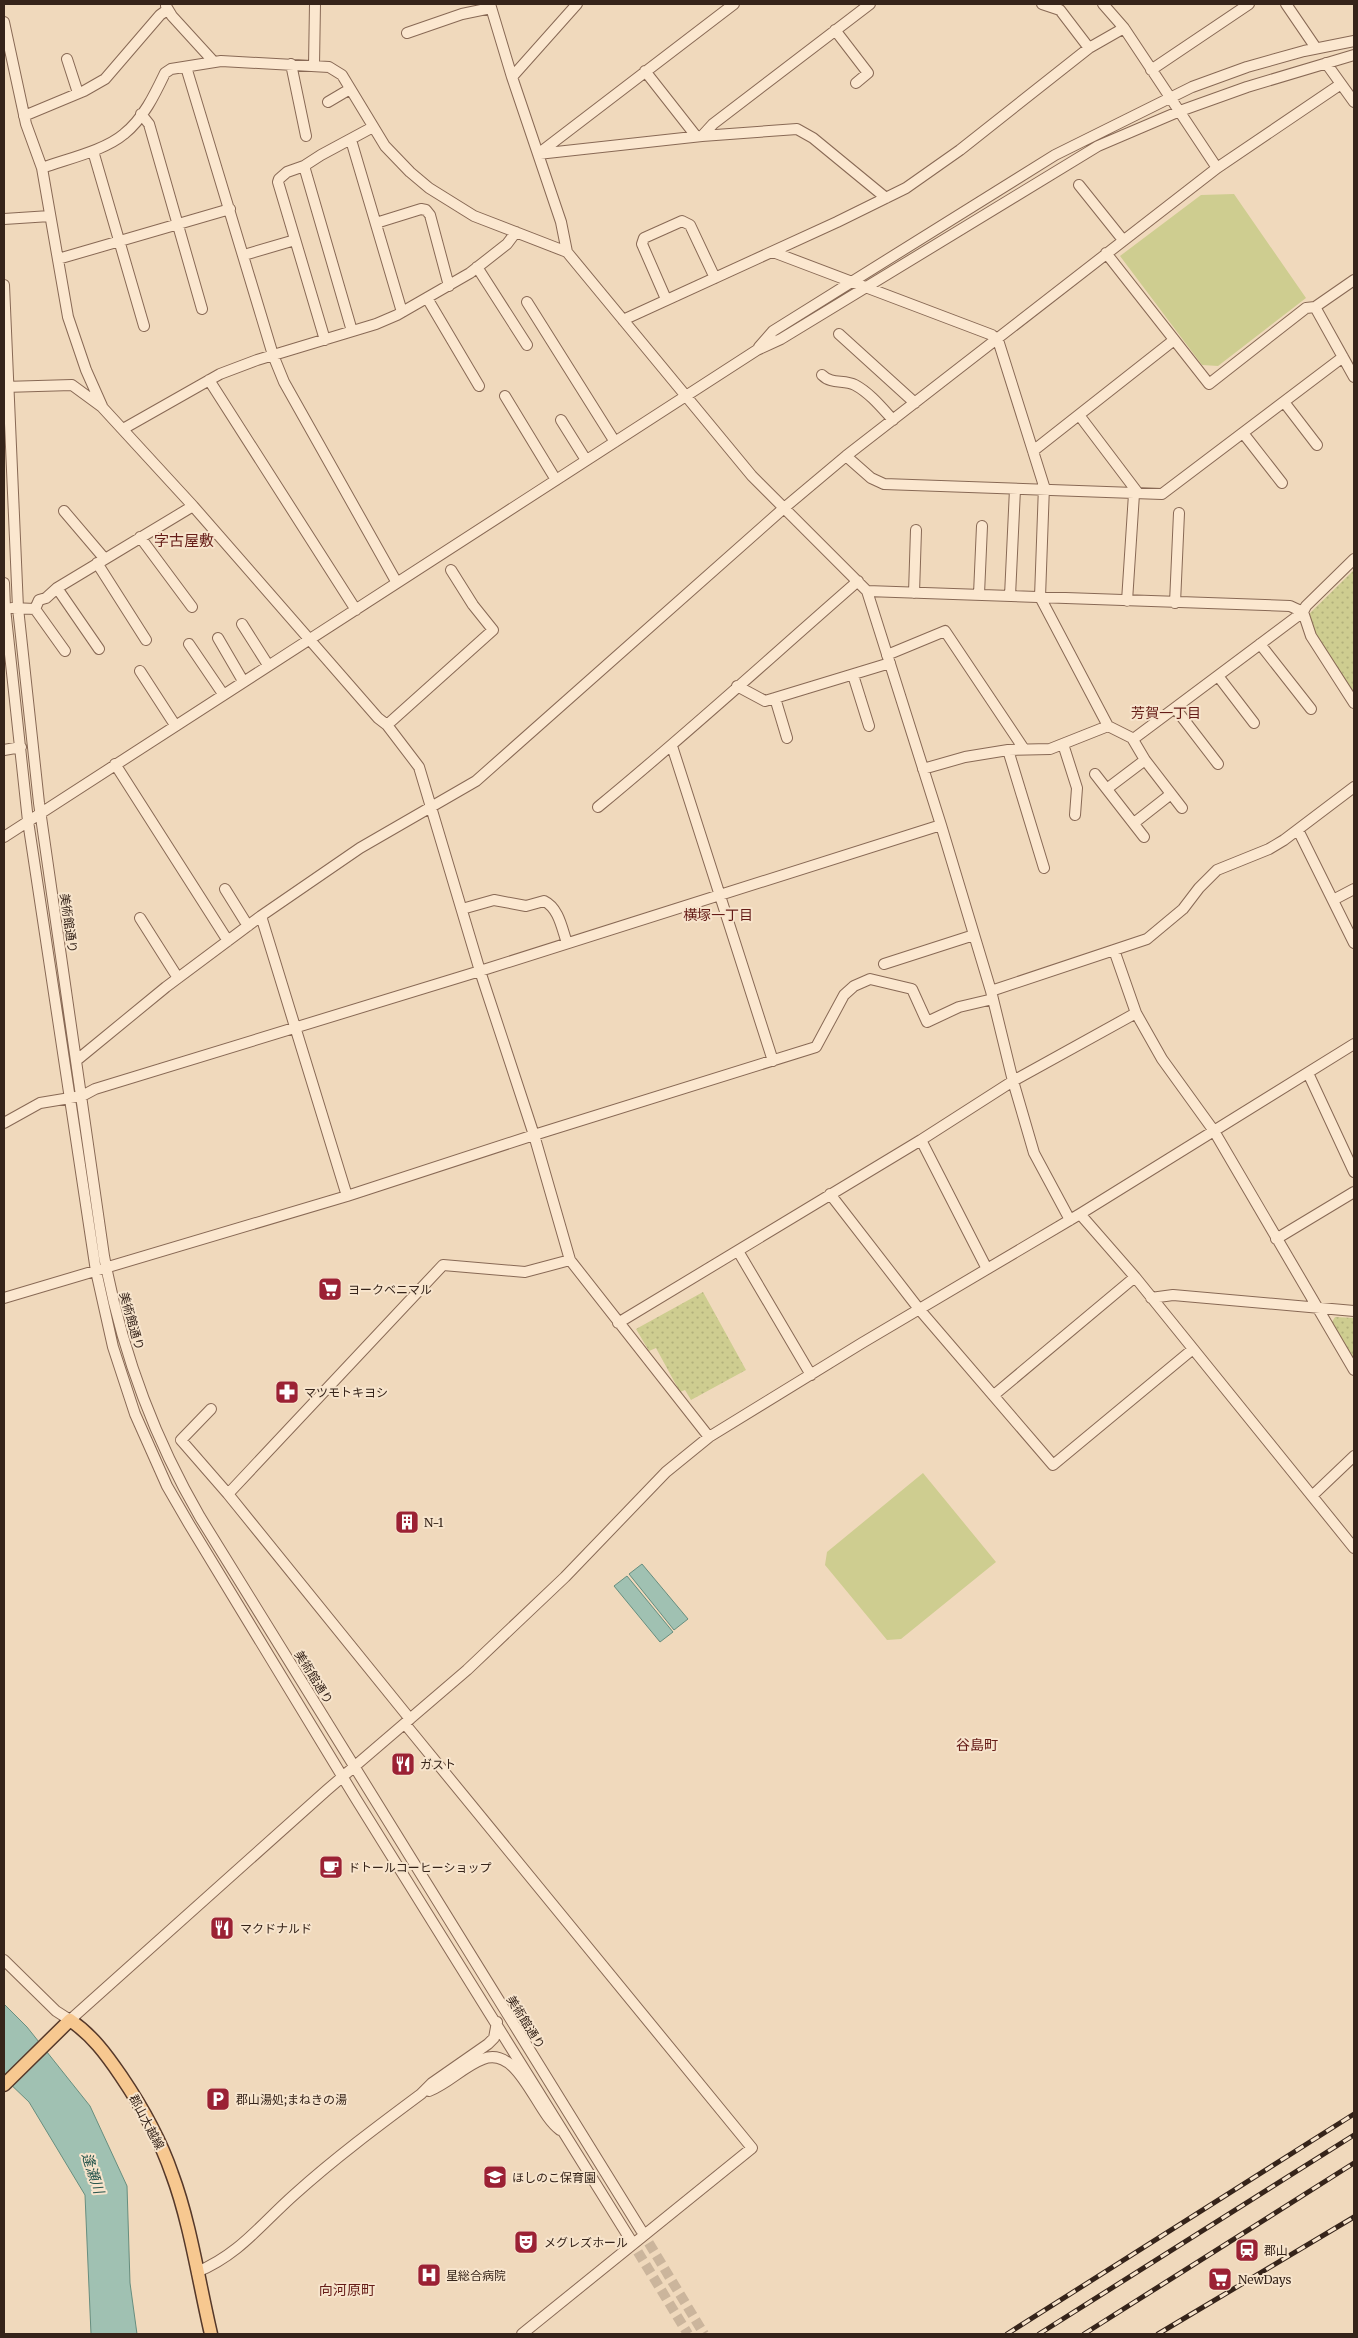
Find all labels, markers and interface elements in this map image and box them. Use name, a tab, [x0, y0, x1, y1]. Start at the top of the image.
district label: 字古屋敷	[154, 531, 214, 550]
district label: 芳賀一丁目	[1131, 704, 1201, 722]
street label: 美術館通り	[57, 892, 81, 954]
district label: 横塚一丁目	[683, 906, 753, 924]
supermarket icon: ヨークベニマル	[317, 1276, 343, 1302]
place label: ヨークベニマル	[348, 1282, 432, 1297]
street label: 美術館通り	[117, 1290, 147, 1352]
pharmacy icon: マツモトキヨシ	[274, 1379, 300, 1405]
place label: マツモトキヨシ	[304, 1385, 388, 1400]
building icon: N-1	[394, 1509, 420, 1535]
place label: N-1	[424, 1515, 444, 1530]
street label: 美術館通り	[292, 1648, 336, 1706]
district label: 谷島町	[956, 1736, 998, 1754]
restaurant icon: ガスト	[390, 1751, 416, 1777]
place label: ガスト	[420, 1757, 456, 1772]
cafe icon: ドトールコーヒーショップ	[318, 1854, 344, 1880]
place label: ドトールコーヒーショップ	[348, 1860, 492, 1875]
restaurant icon: マクドナルド	[209, 1915, 235, 1941]
place label: マクドナルド	[240, 1921, 312, 1936]
street label: 美術館通り	[504, 1993, 548, 2051]
parking icon: 郡山湯処;まねきの湯	[205, 2086, 231, 2112]
street label: 郡山大越線	[126, 2092, 168, 2152]
place label: 郡山湯処;まねきの湯	[236, 2092, 347, 2107]
water label: 逢瀬川	[78, 2150, 109, 2198]
school or university icon: ほしのこ保育園	[482, 2164, 508, 2190]
place label: ほしのこ保育園	[512, 2170, 596, 2185]
theatre icon: メグレズホール	[513, 2229, 539, 2255]
place label: メグレズホール	[544, 2235, 628, 2250]
station icon: 郡山	[1234, 2237, 1260, 2263]
place label: 郡山	[1264, 2243, 1288, 2258]
hospital icon: 星総合病院	[416, 2262, 442, 2288]
supermarket icon: NewDays	[1207, 2266, 1233, 2292]
place label: 星総合病院	[446, 2268, 506, 2283]
place label: NewDays	[1238, 2272, 1292, 2287]
district label: 向河原町	[319, 2281, 375, 2299]

